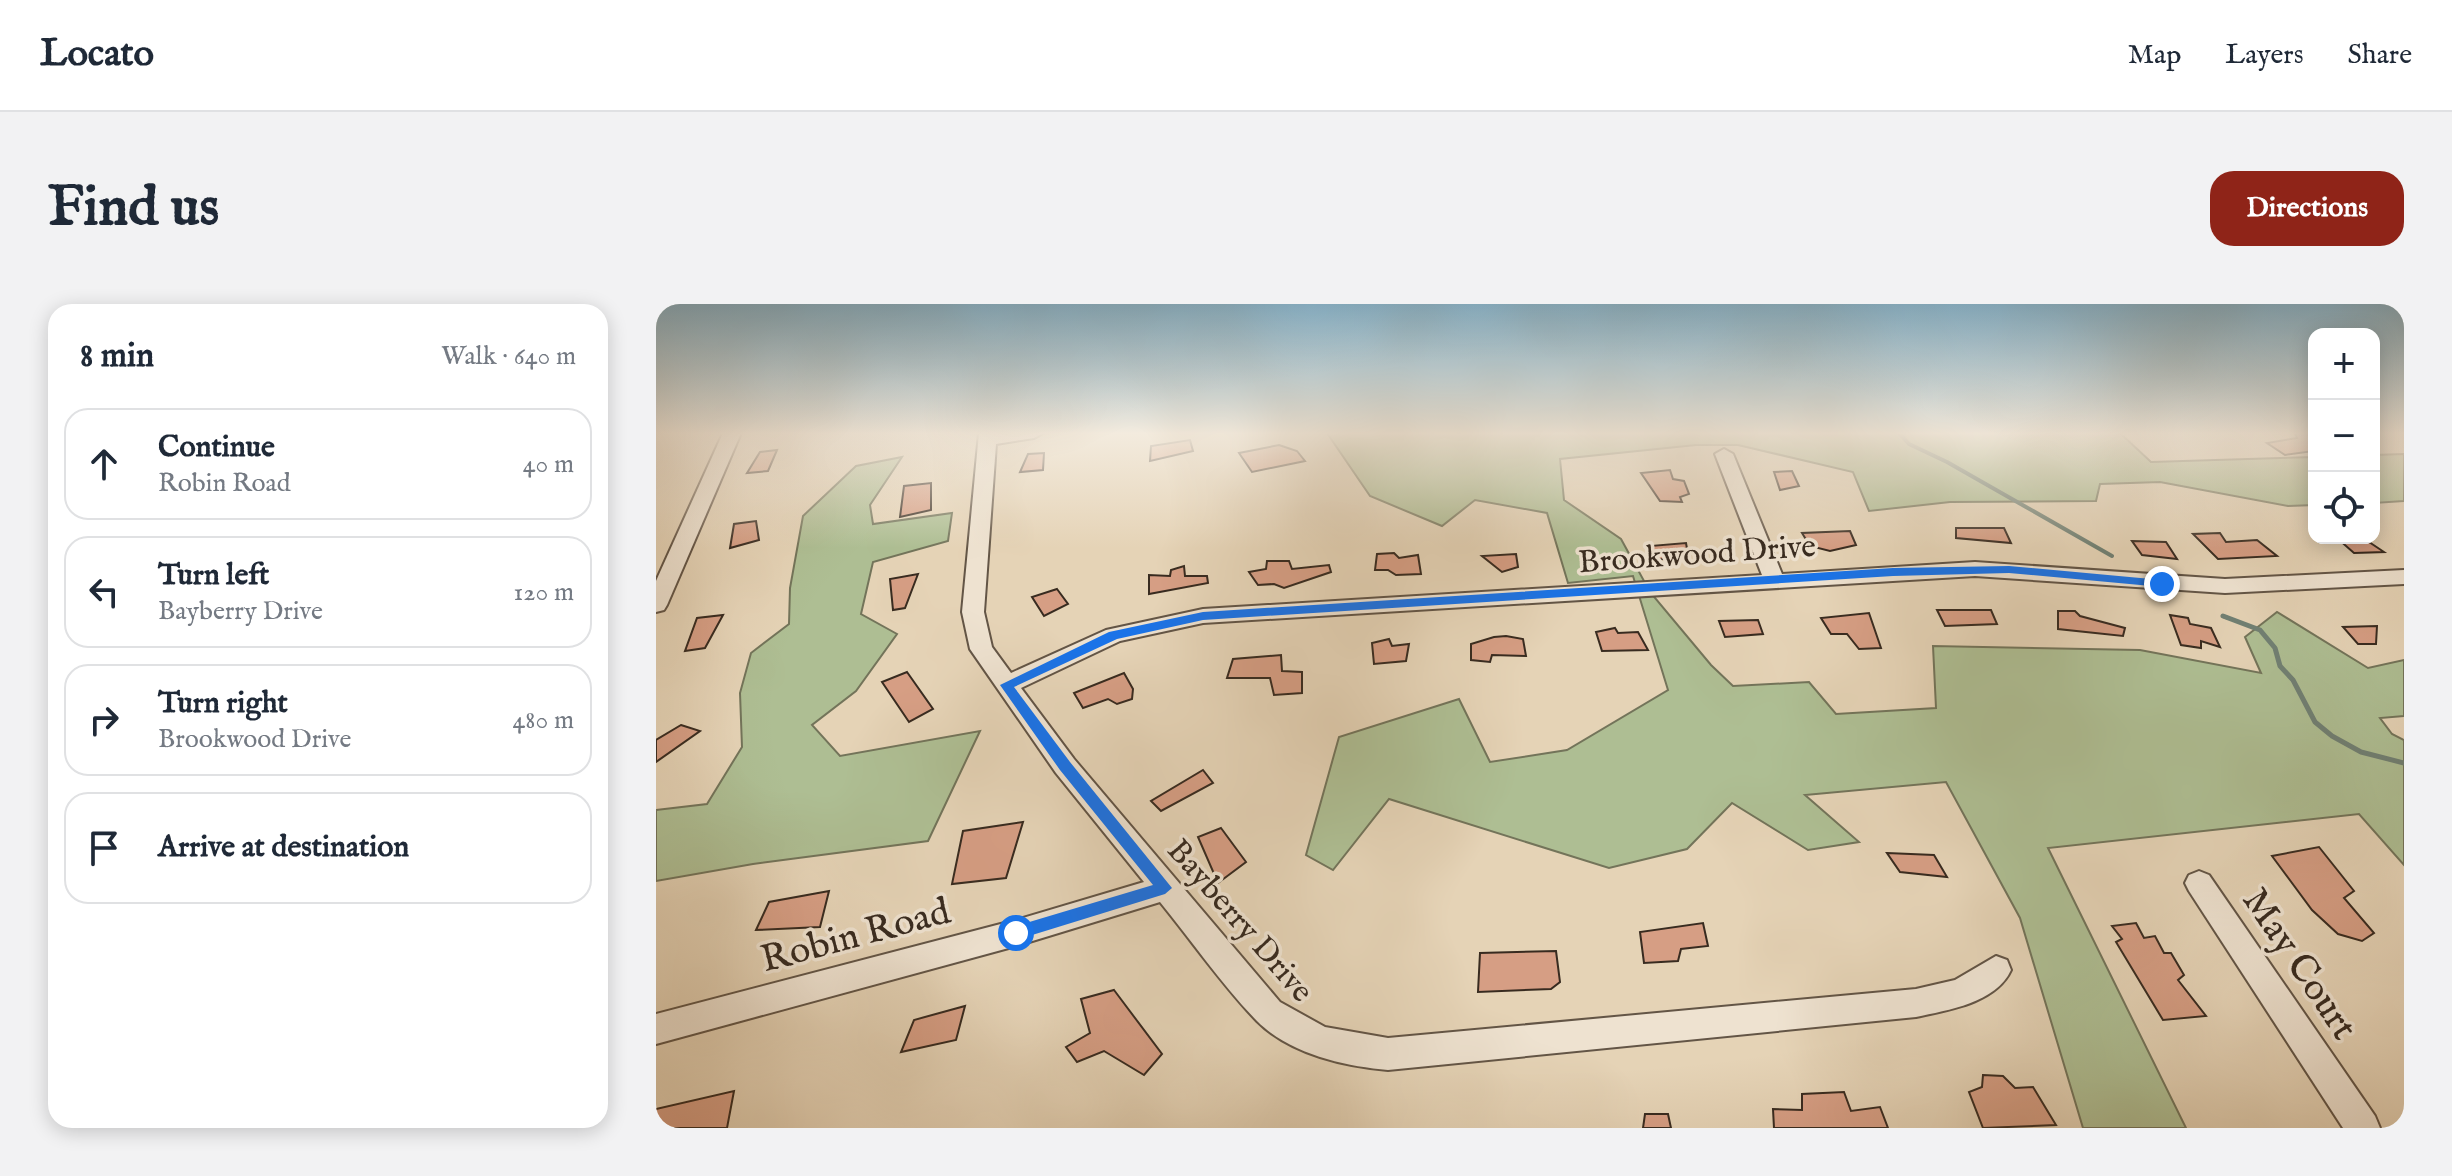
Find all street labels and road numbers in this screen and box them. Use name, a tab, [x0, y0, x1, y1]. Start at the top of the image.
street label: Brookwood Drive	[1577, 527, 1817, 584]
street label: Bayberry Drive	[1157, 832, 1321, 1012]
street label: May Court	[2230, 880, 2367, 1050]
street label: Robin Road	[756, 888, 956, 985]

